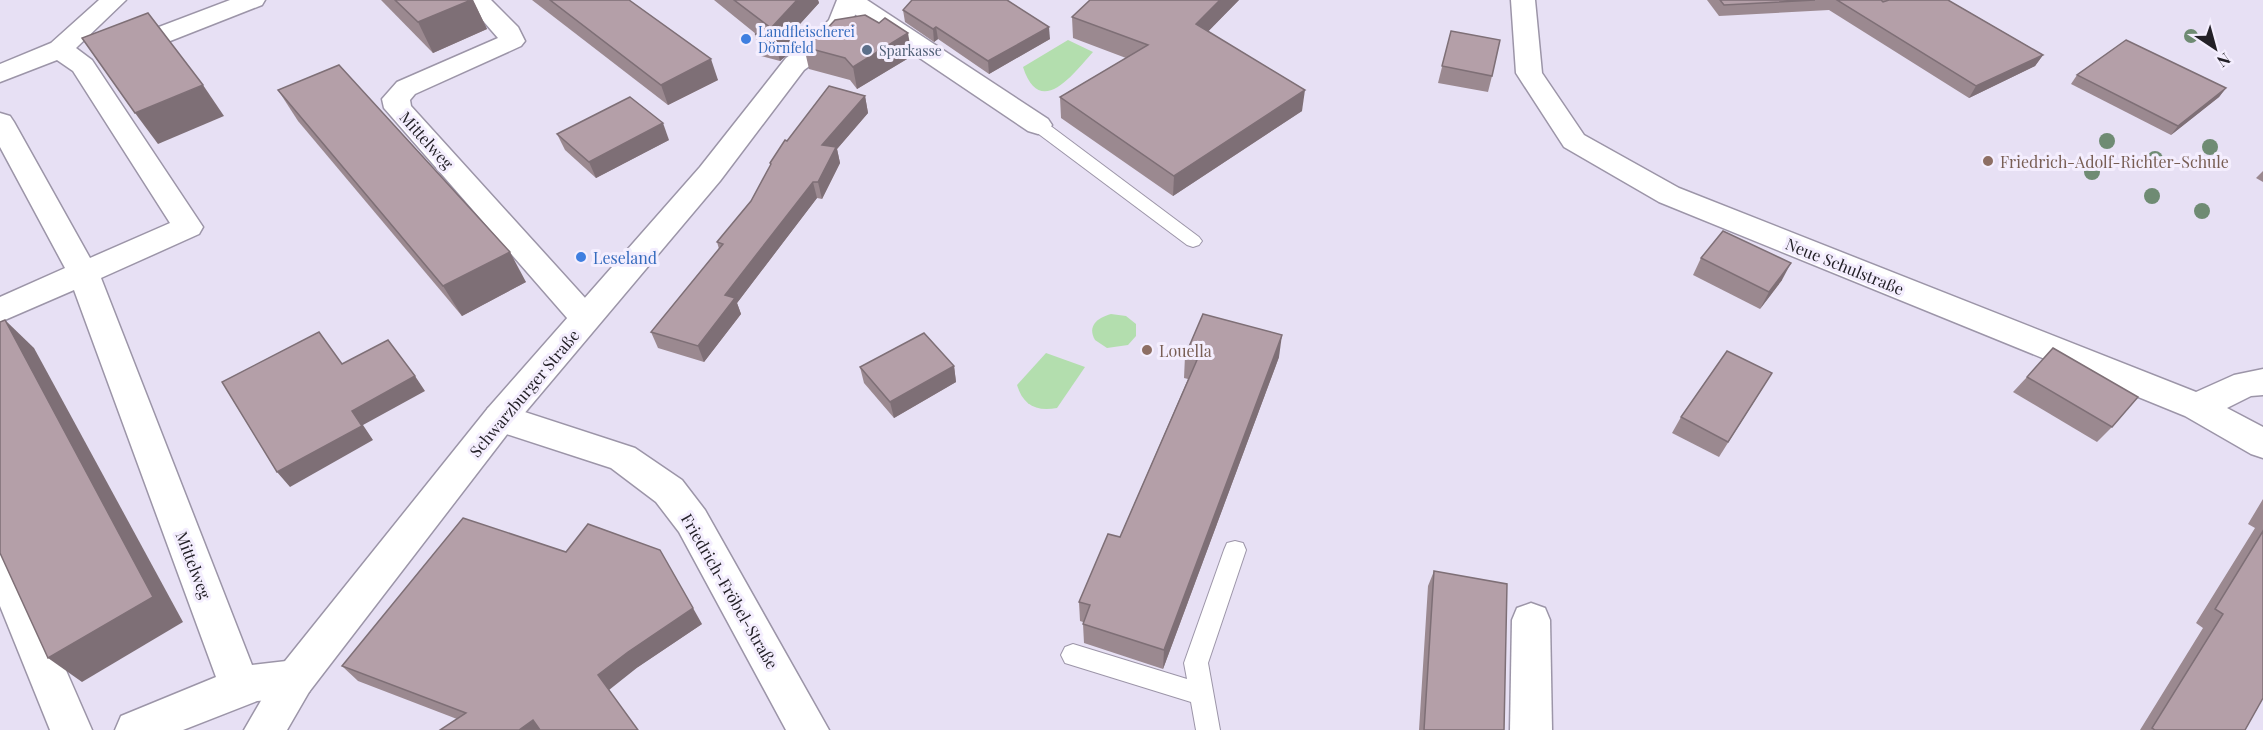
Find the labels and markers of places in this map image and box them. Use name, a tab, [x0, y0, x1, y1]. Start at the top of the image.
place label: Landfleischerei Dörnfeld	[758, 22, 855, 57]
marker: Landfleischerei Dörnfeld	[739, 32, 753, 46]
place label: Sparkasse	[879, 41, 942, 60]
marker: Sparkasse	[860, 43, 874, 57]
place label: Friedrich-Adolf-Richter-Schule	[2000, 151, 2229, 172]
marker: Friedrich-Adolf-Richter-Schule	[1981, 154, 1995, 168]
place label: Leseland	[593, 247, 657, 268]
marker: Leseland	[574, 250, 588, 264]
place label: Louella	[1159, 340, 1212, 361]
marker: Louella	[1140, 343, 1154, 357]

